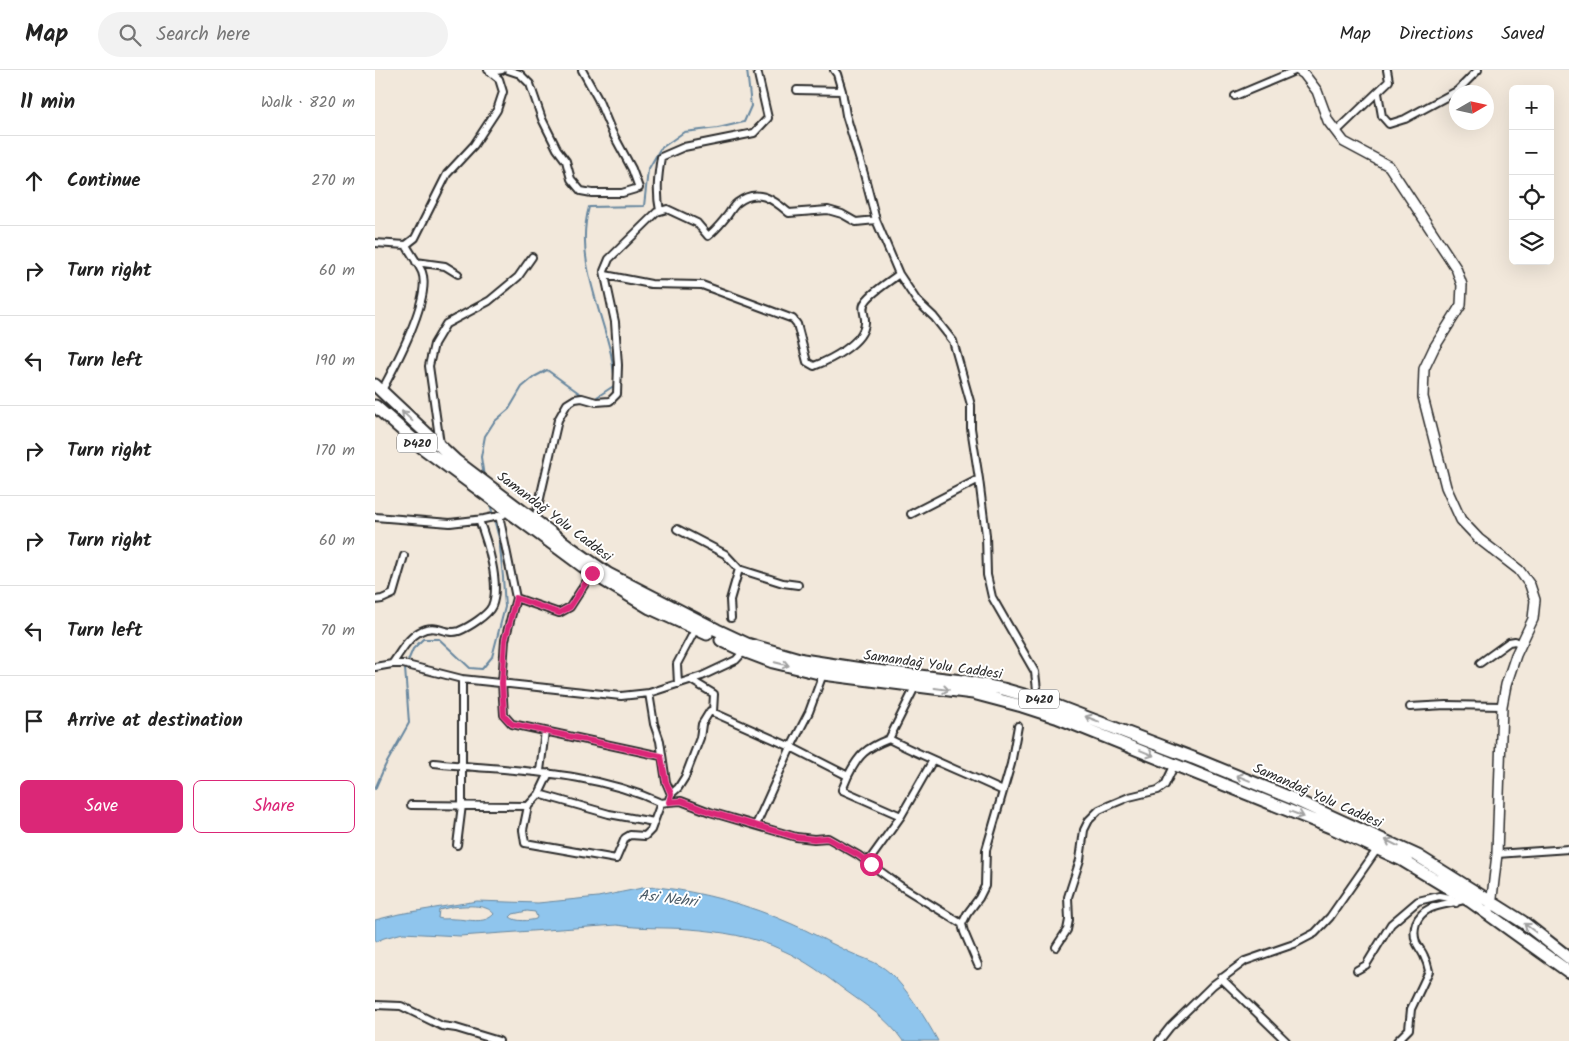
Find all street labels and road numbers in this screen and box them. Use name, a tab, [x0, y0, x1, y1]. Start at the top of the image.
road number: D420	[397, 433, 437, 452]
street label: Samandağ Yolu Caddesi	[492, 466, 617, 568]
street label: Samandağ Yolu Caddesi	[862, 644, 1004, 686]
road number: D420	[1019, 690, 1059, 708]
street label: Samandağ Yolu Caddesi	[1249, 757, 1386, 835]

